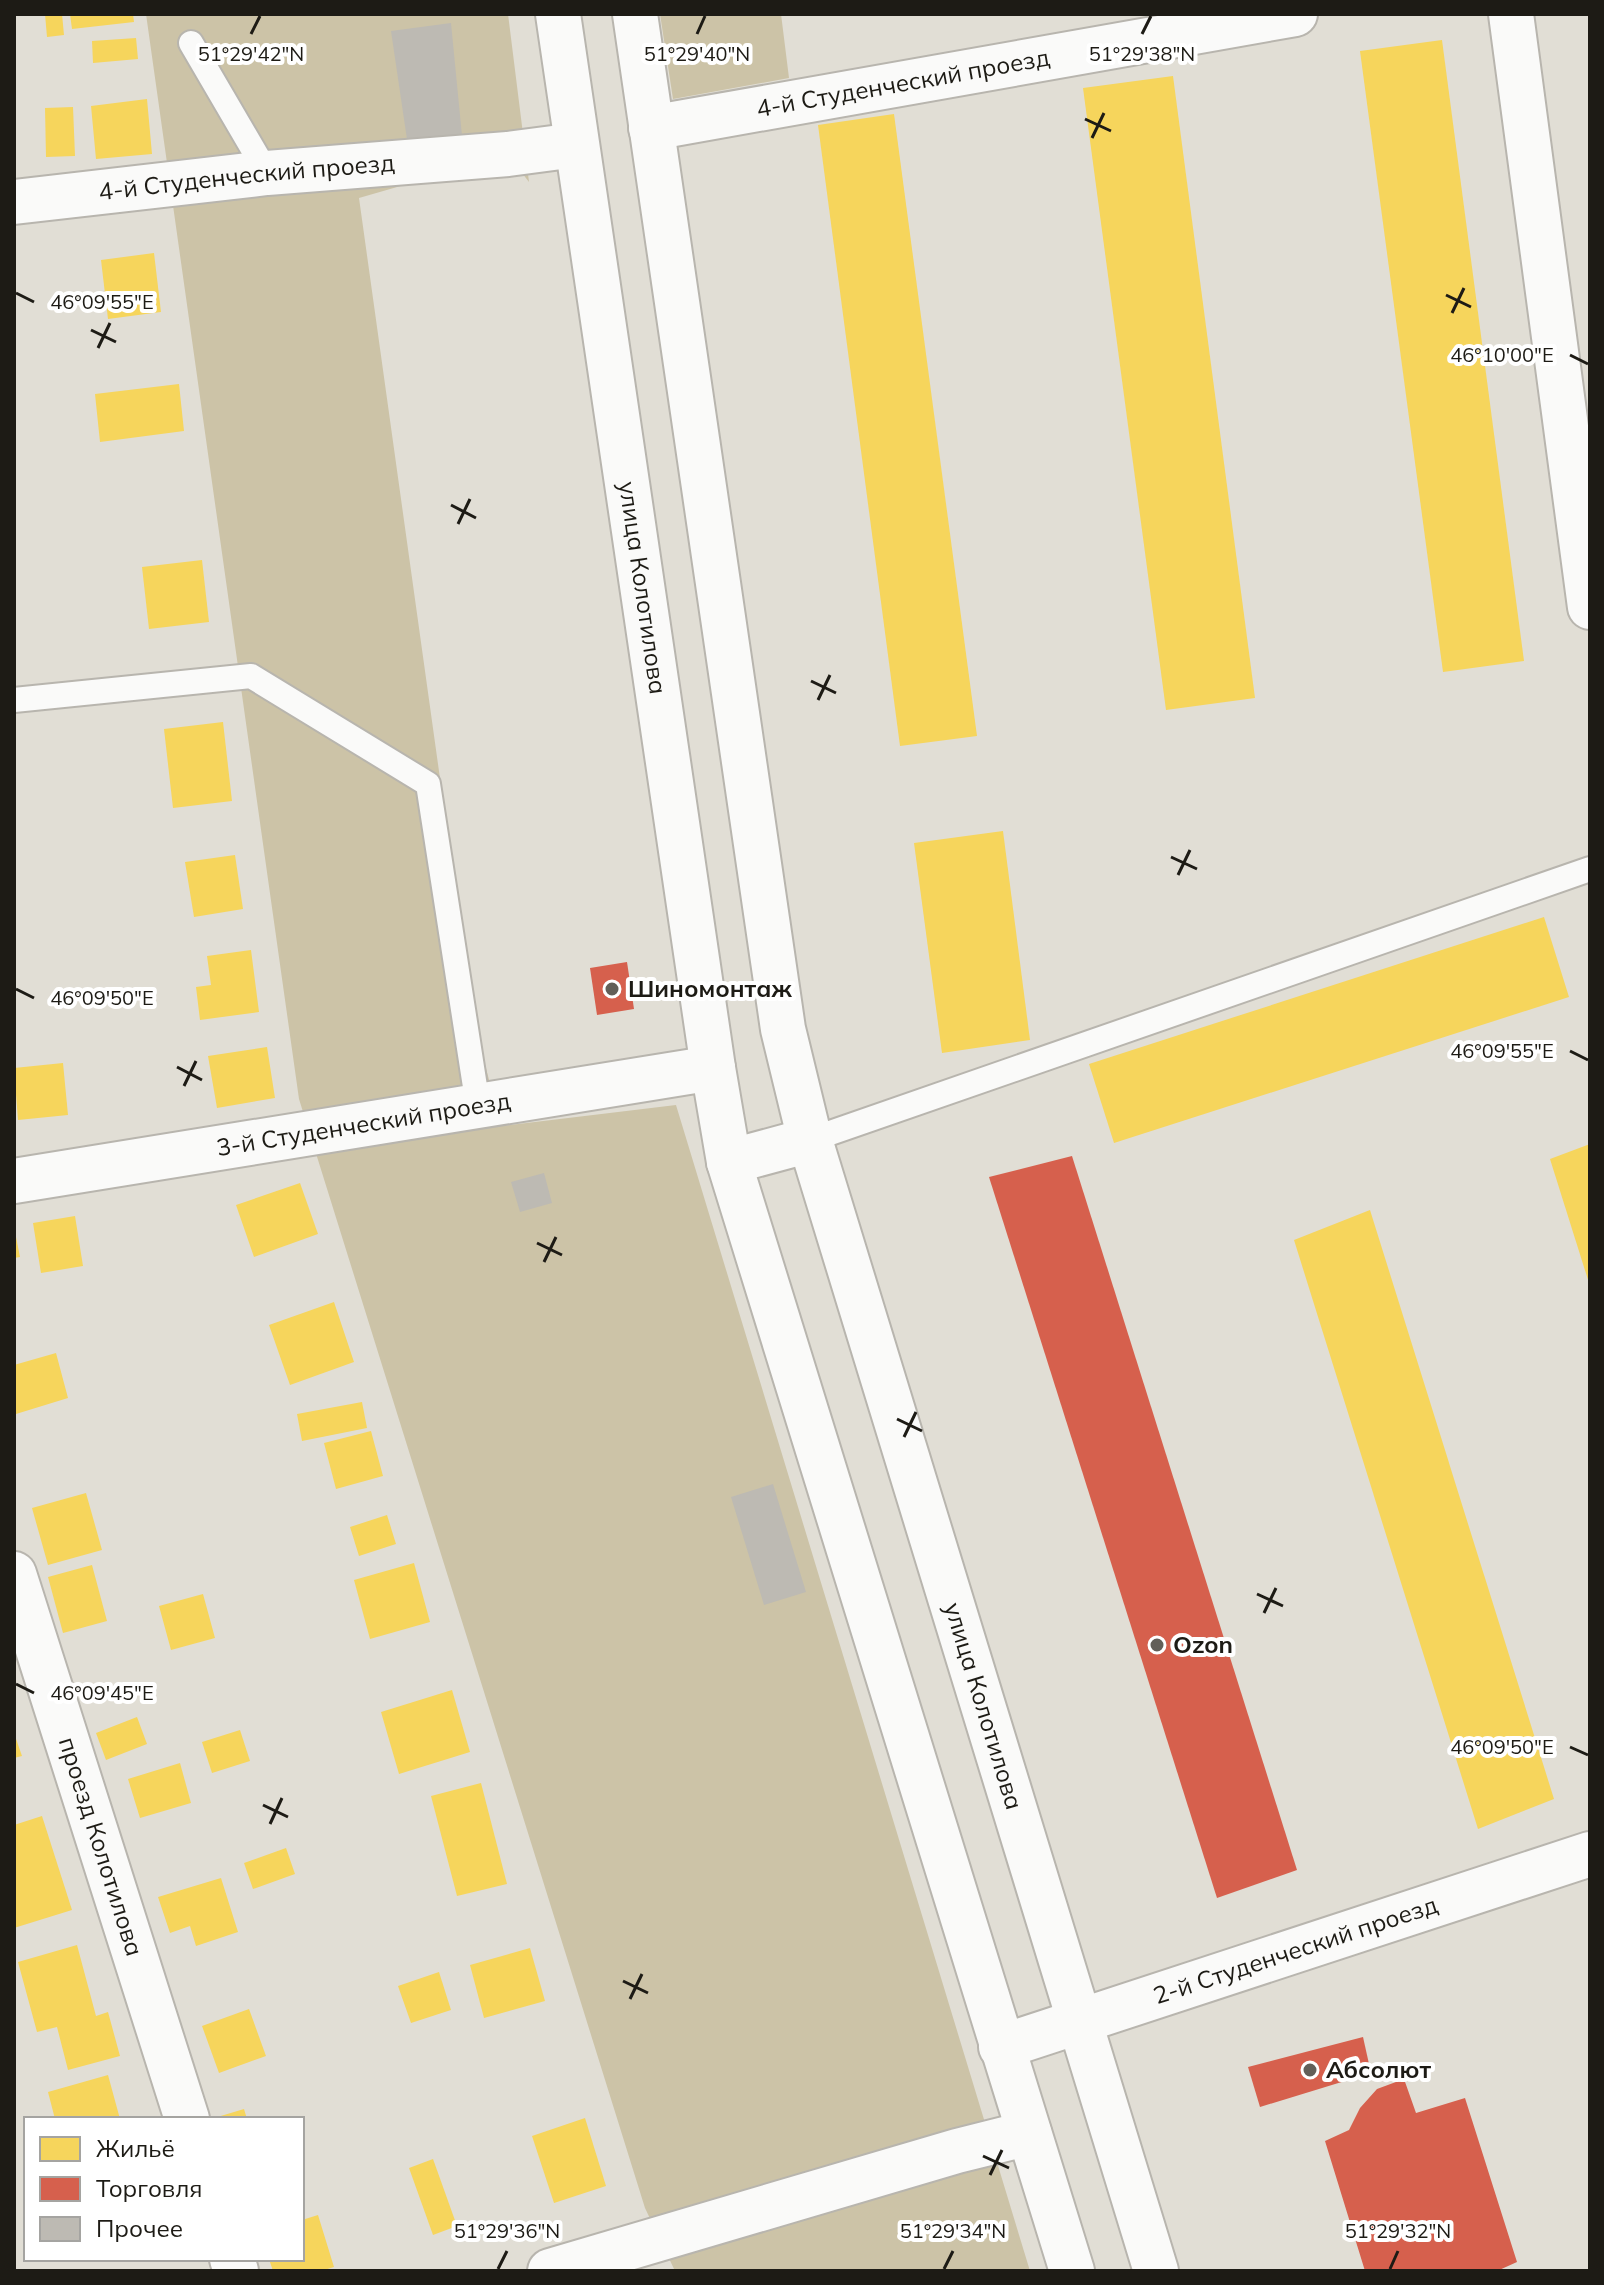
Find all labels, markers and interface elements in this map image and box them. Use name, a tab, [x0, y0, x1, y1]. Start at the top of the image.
text: 51°29'42"N	[198, 41, 304, 66]
text: 51°29'40"N	[644, 41, 750, 66]
text: 51°29'38"N	[1089, 41, 1195, 66]
street label: 4-й Студенческий проезд	[754, 42, 1052, 123]
street label: 4-й Студенческий проезд	[97, 147, 396, 206]
text: 46°09'55"E	[50, 289, 154, 314]
text: 46°10'00"E	[1450, 342, 1554, 367]
street label: улица Колотилова	[613, 479, 674, 696]
place label: Шиномонтаж	[628, 973, 792, 1003]
marker: Шиномонтаж	[603, 980, 621, 998]
text: 46°09'50"E	[50, 985, 154, 1010]
text: 46°09'55"E	[1450, 1038, 1554, 1063]
street label: 3-й Студенческий проезд	[214, 1085, 513, 1162]
street label: улица Колотилова	[938, 1599, 1030, 1813]
place label: Ozon	[1173, 1629, 1233, 1659]
marker: Ozon	[1148, 1636, 1166, 1654]
text: 46°09'45"E	[50, 1680, 154, 1705]
street label: проезд Колотилова	[53, 1733, 150, 1960]
text: 46°09'50"E	[1450, 1734, 1554, 1759]
street label: 2-й Студенческий проезд	[1149, 1889, 1441, 2010]
place label: Абсолют	[1326, 2054, 1431, 2084]
marker: Абсолют	[1301, 2061, 1319, 2079]
legend	[24, 2117, 304, 2261]
text: Жильё	[96, 2133, 175, 2163]
text: Торговля	[96, 2173, 203, 2203]
text: Прочее	[96, 2213, 183, 2243]
text: 51°29'36"N	[454, 2218, 560, 2243]
text: 51°29'34"N	[900, 2218, 1006, 2243]
text: 51°29'32"N	[1345, 2218, 1451, 2243]

